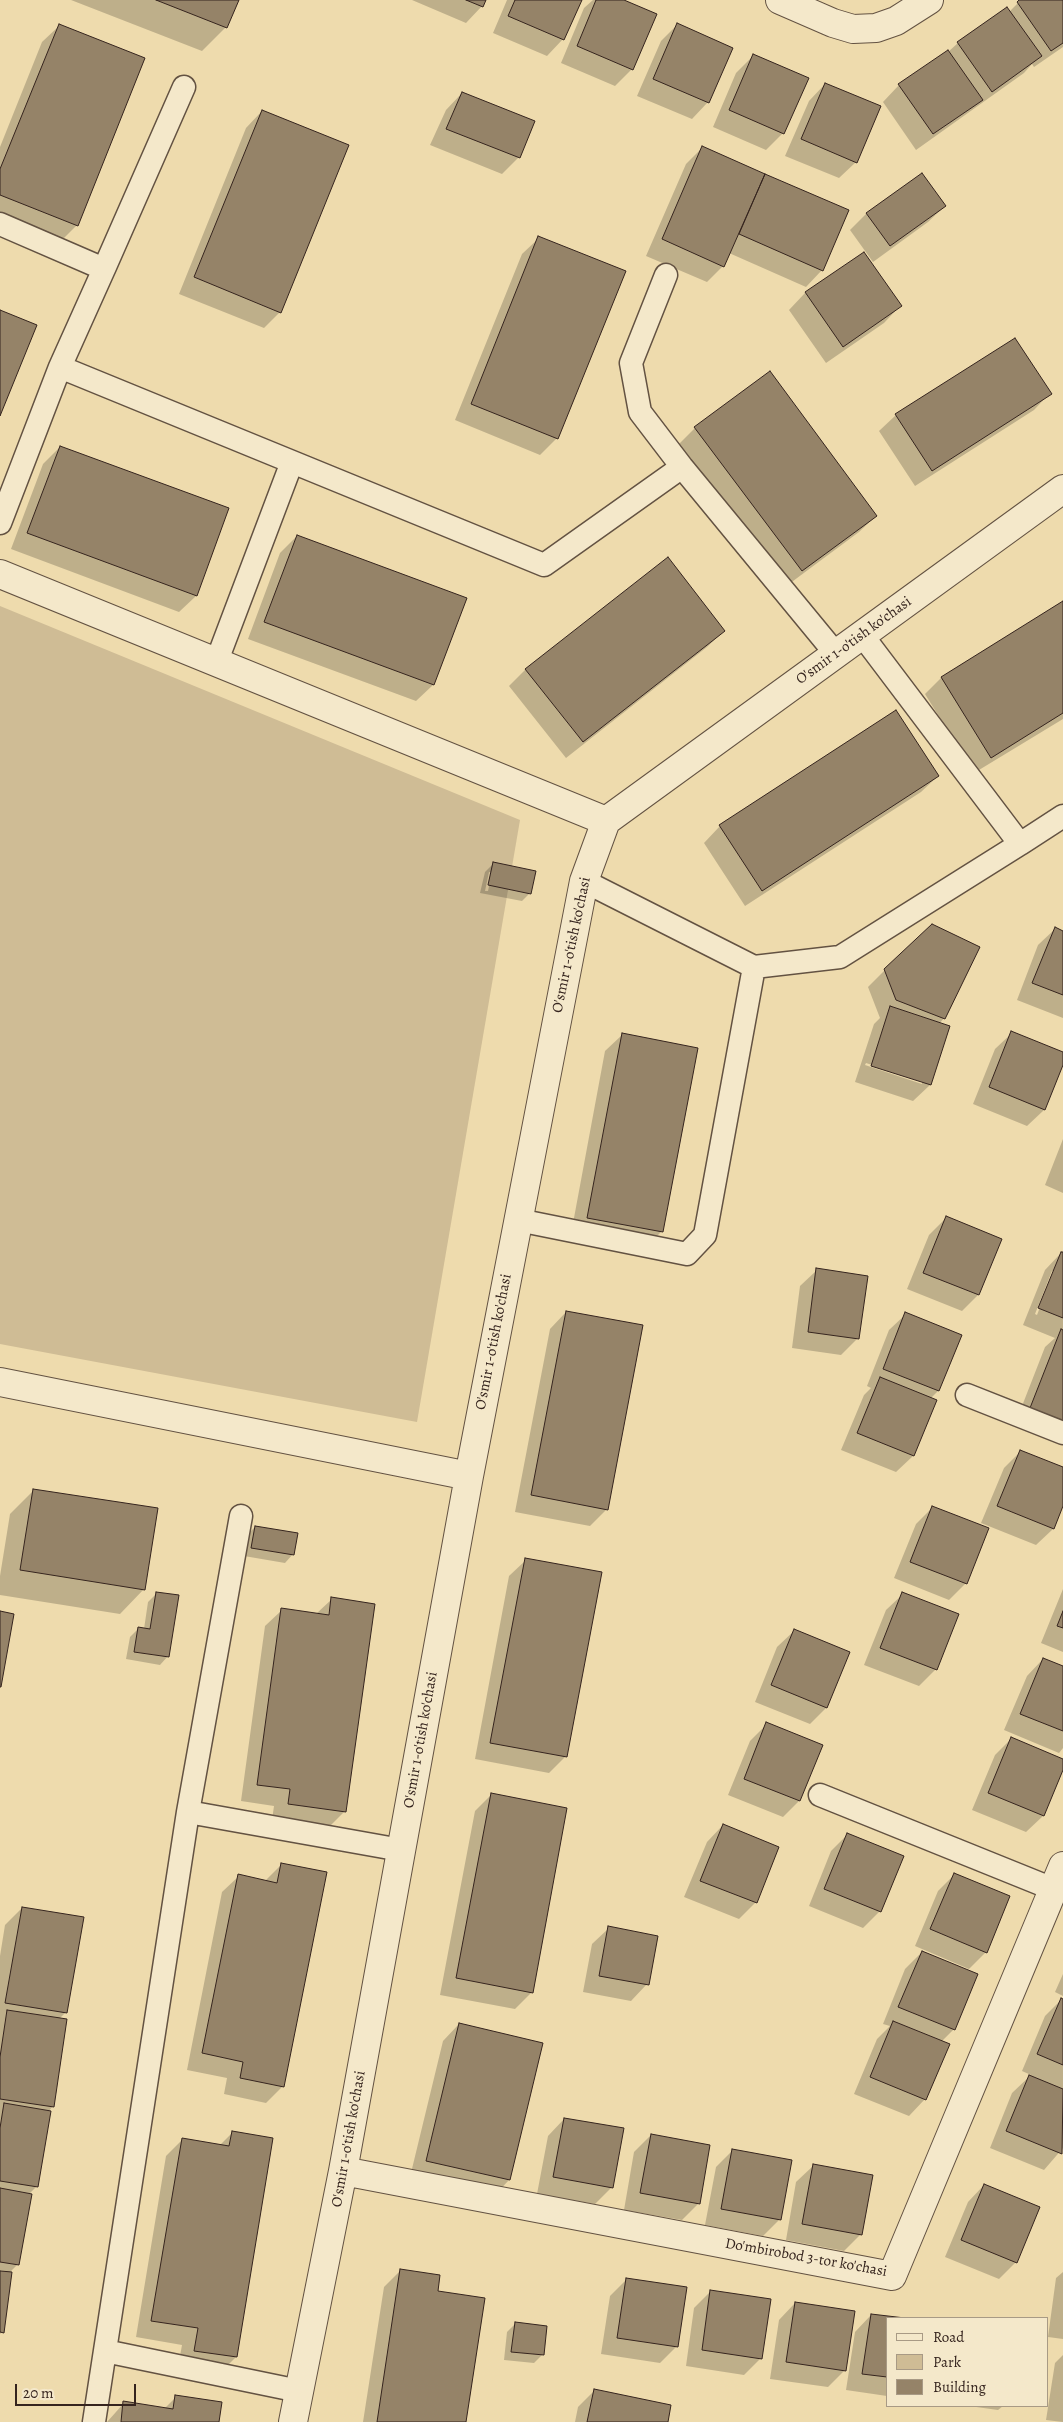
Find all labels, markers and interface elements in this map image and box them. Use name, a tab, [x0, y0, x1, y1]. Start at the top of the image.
street label: O'smir 1-o'tish ko'chasi	[793, 593, 915, 689]
street label: O'smir 1-o'tish ko'chasi	[549, 876, 595, 1014]
street label: O'smir 1-o'tish ko'chasi	[472, 1272, 516, 1412]
street label: O'smir 1-o'tish ko'chasi	[400, 1670, 442, 1810]
street label: O'smir 1-o'tish ko'chasi	[328, 2069, 370, 2209]
street label: Do'mbirobod 3-tor ko'chasi	[724, 2235, 888, 2281]
legend	[886, 2317, 1048, 2407]
text: Road	[933, 2327, 964, 2347]
text: Park	[933, 2352, 961, 2372]
scale bar	[18, 2374, 139, 2406]
text: Building	[933, 2377, 986, 2397]
text: 20 m	[23, 2383, 54, 2403]

